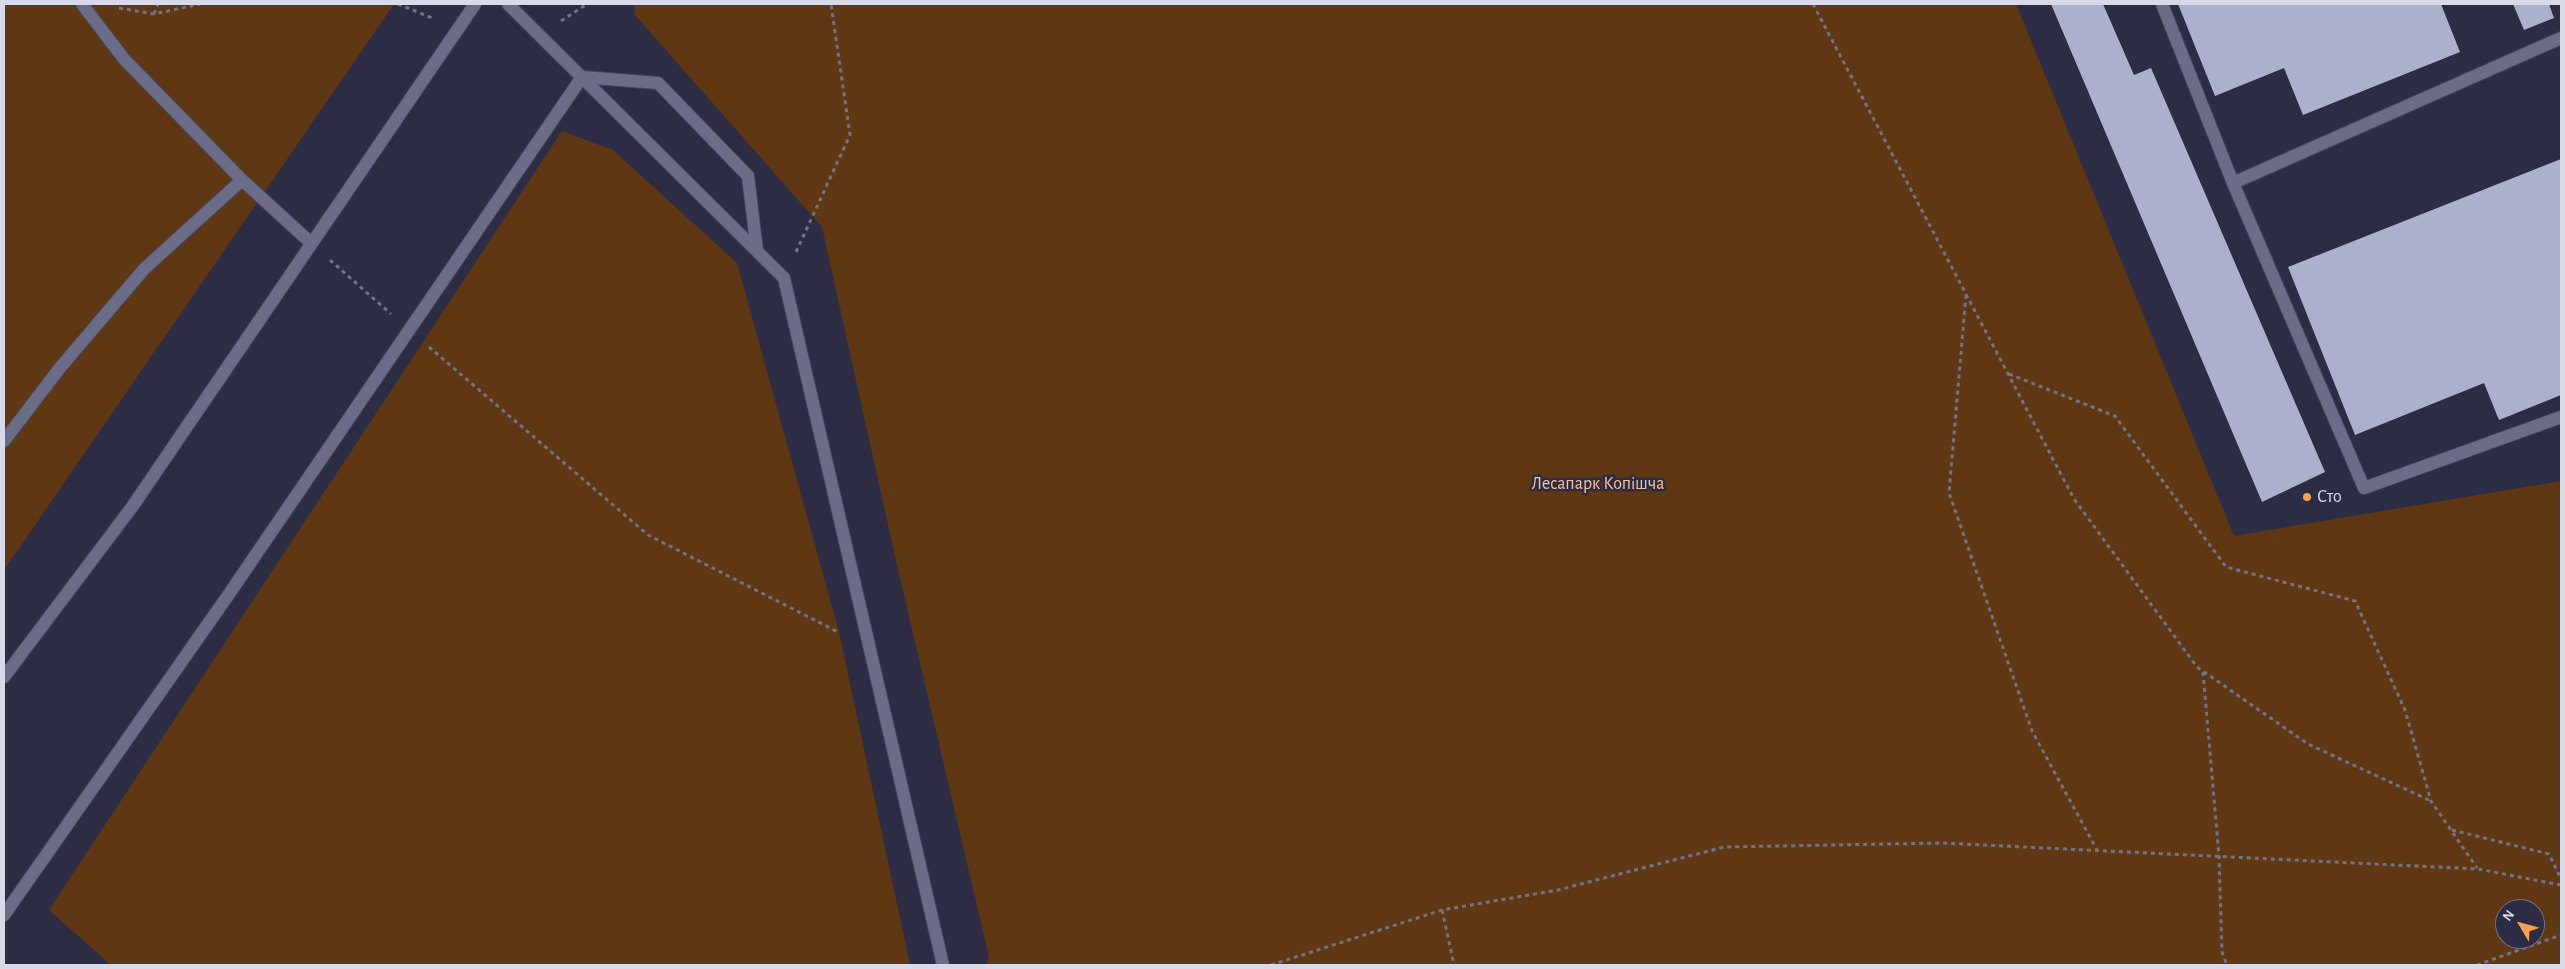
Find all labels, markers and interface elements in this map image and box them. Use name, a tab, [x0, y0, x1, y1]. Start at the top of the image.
park label: Лесапарк Копішча	[1532, 473, 1664, 495]
place label: Сто	[2317, 486, 2342, 508]
marker: Сто	[2301, 491, 2313, 503]
north arrow	[2495, 899, 2545, 949]
text: N	[2500, 907, 2517, 924]

